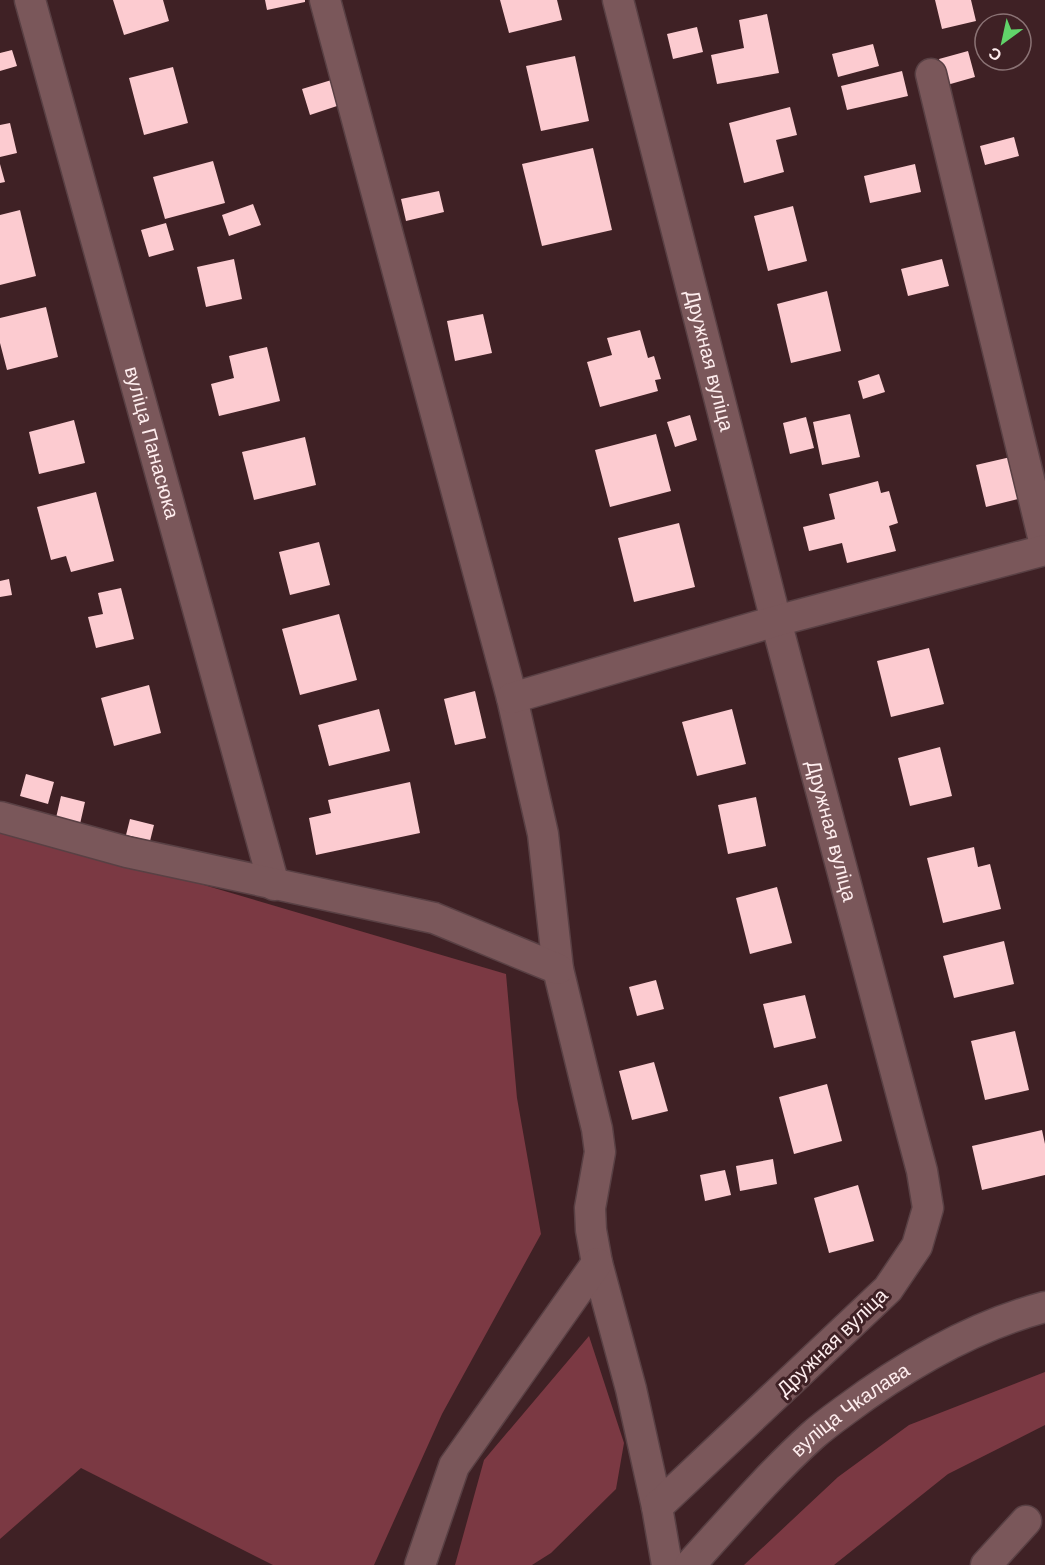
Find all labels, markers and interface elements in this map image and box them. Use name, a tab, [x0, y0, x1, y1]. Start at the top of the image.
north arrow	[973, 12, 1033, 72]
text: С	[985, 44, 1005, 64]
street label: Дружная вуліца	[681, 287, 738, 434]
street label: вуліца Панасюка	[121, 364, 184, 522]
street label: Дружная вуліца	[802, 758, 861, 905]
street label: Дружная вуліца	[772, 1283, 892, 1400]
street label: вуліца Чкалава	[786, 1358, 914, 1461]

